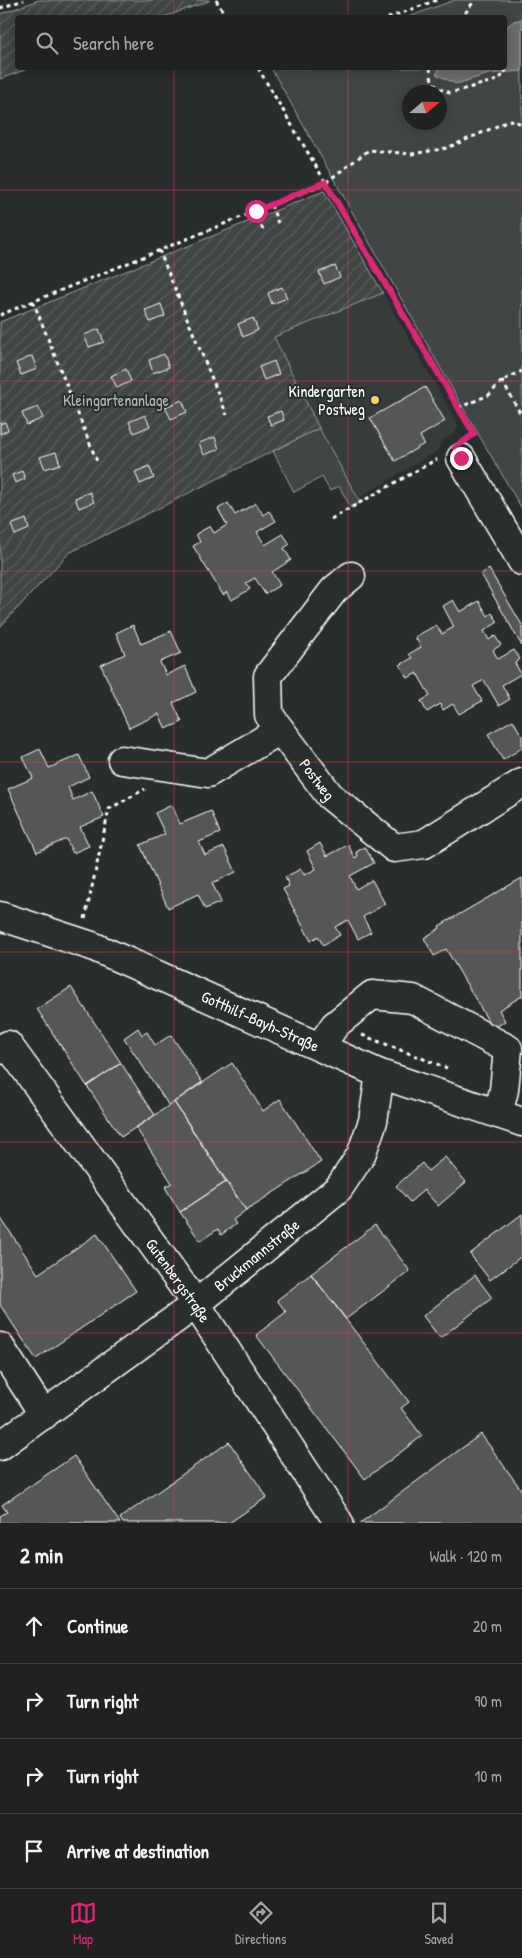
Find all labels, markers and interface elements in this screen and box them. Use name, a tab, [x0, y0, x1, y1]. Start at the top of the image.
search box	[15, 15, 507, 70]
icon: search	[33, 29, 61, 57]
text: Search here	[73, 30, 154, 56]
north arrow	[402, 85, 447, 130]
route start	[245, 200, 268, 223]
place label: Kindergarten Postweg	[288, 380, 365, 420]
park label: Kleingartenanlage	[63, 389, 170, 411]
marker: Kindergarten Postweg	[369, 394, 381, 406]
route end	[450, 447, 473, 470]
street label: Postweg	[295, 754, 340, 805]
street label: Gotthilf-Bayh-Straße	[198, 985, 323, 1057]
street label: Bruckmannstraße	[209, 1213, 304, 1296]
street label: Gutenbergstraße	[141, 1234, 216, 1327]
text: 2 min	[20, 1541, 63, 1570]
text: Walk · 120 m	[429, 1545, 502, 1567]
icon: ahead	[20, 1612, 48, 1640]
text: Continue	[67, 1613, 128, 1639]
text: 20 m	[473, 1615, 502, 1637]
icon: right	[20, 1687, 48, 1715]
text: Turn right	[67, 1688, 138, 1714]
text: 90 m	[474, 1690, 502, 1712]
icon: right	[20, 1762, 48, 1790]
text: Turn right	[67, 1763, 138, 1789]
text: 10 m	[474, 1765, 502, 1787]
icon: arrive	[20, 1837, 48, 1865]
text: Arrive at destination	[67, 1838, 209, 1864]
tab: Map	[69, 1899, 97, 1948]
tab: Directions	[235, 1899, 286, 1948]
tab: Saved	[424, 1899, 453, 1948]

